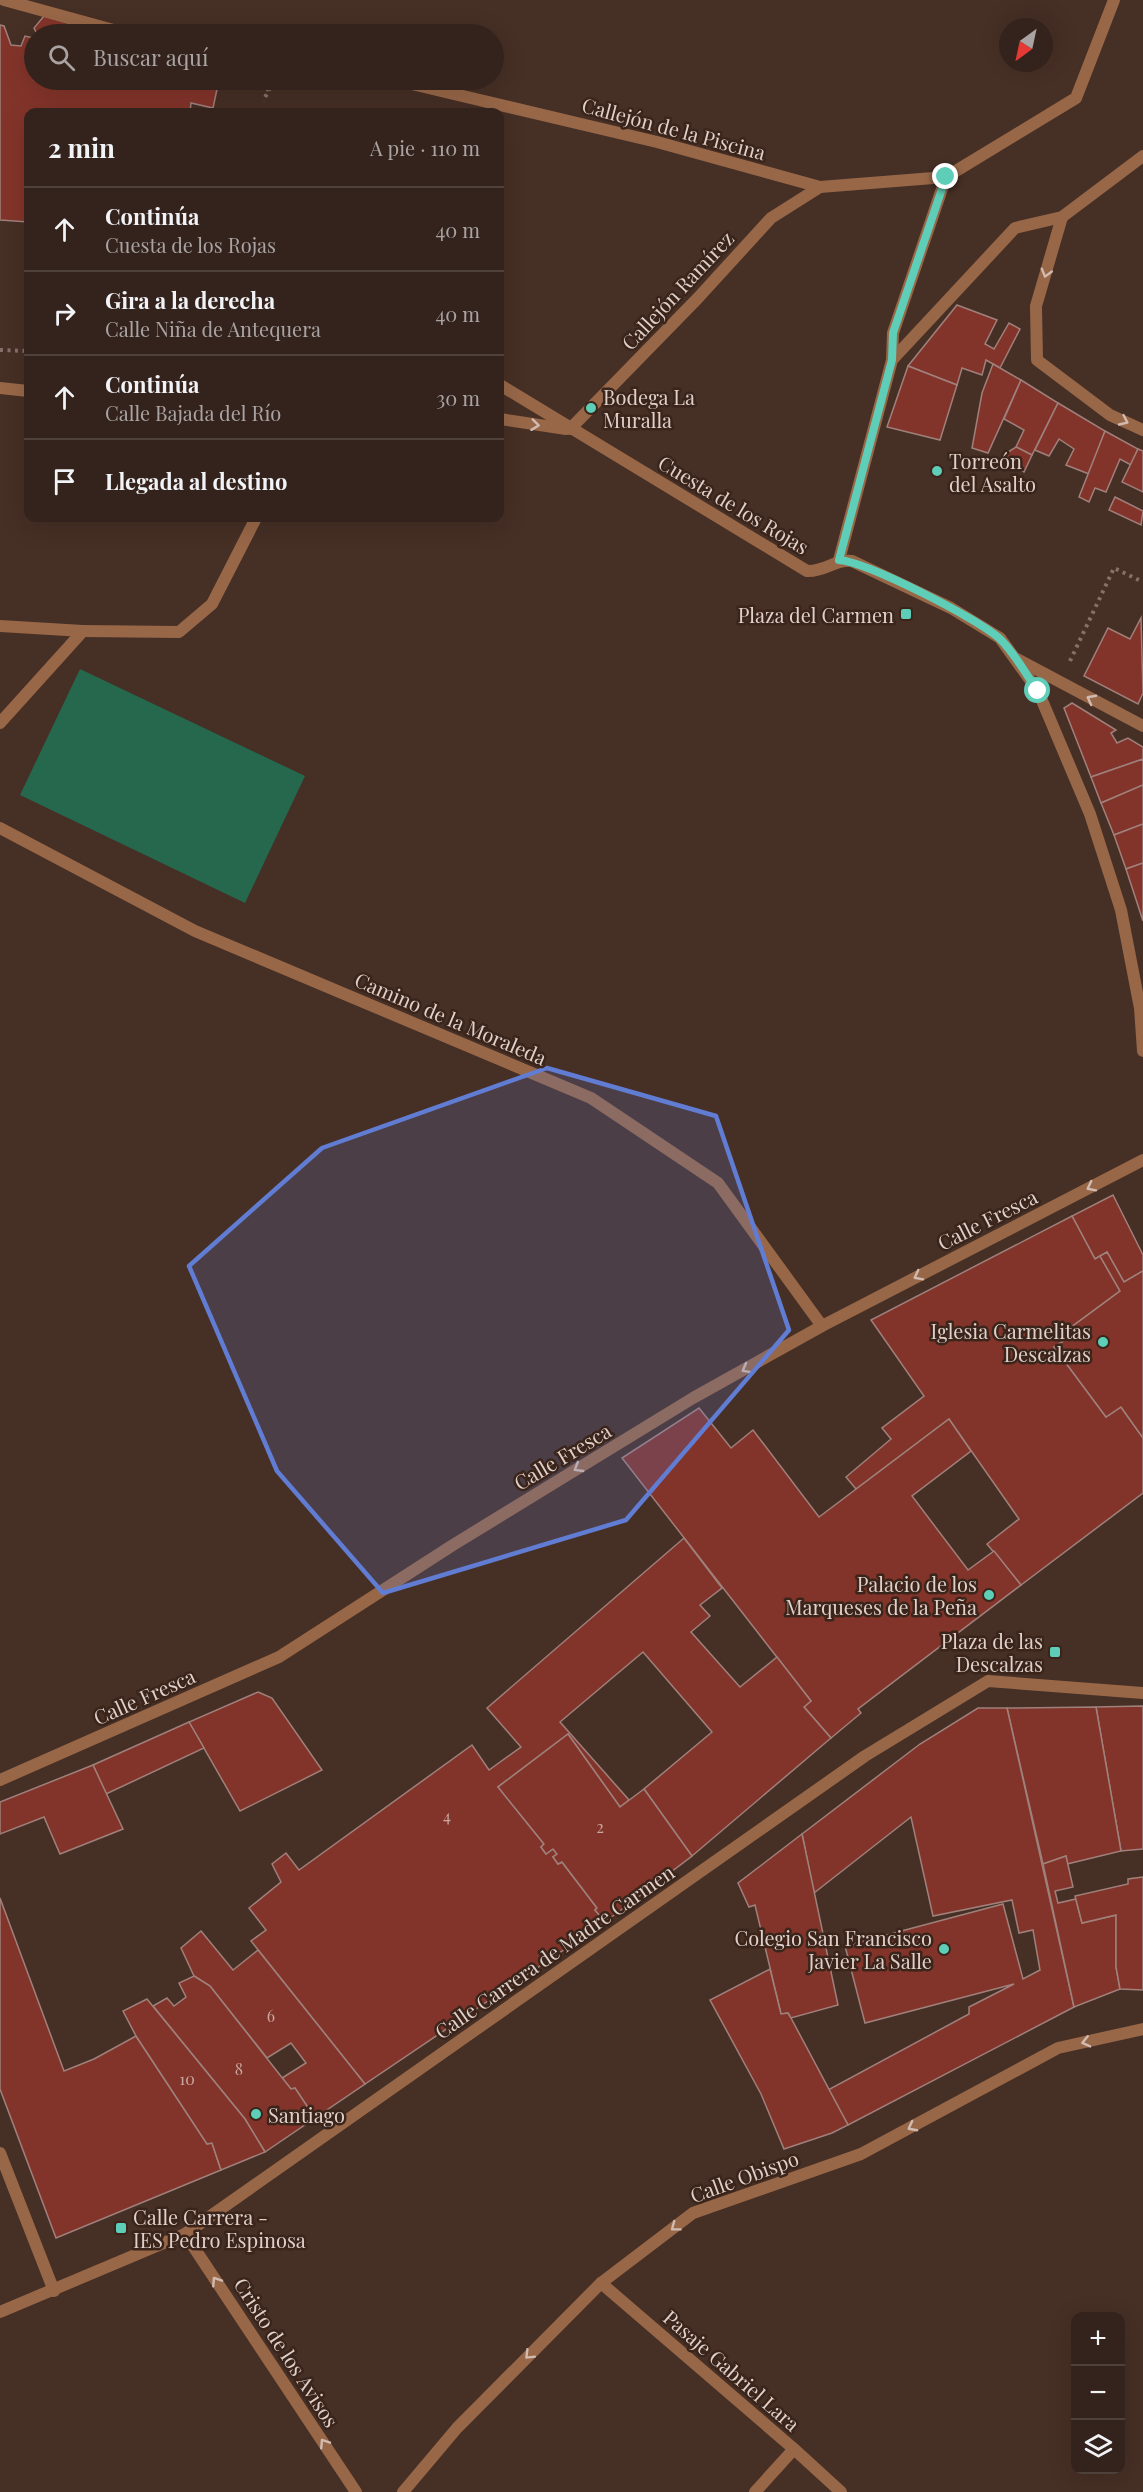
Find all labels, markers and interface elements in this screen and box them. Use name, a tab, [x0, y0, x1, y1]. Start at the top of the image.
north arrow	[999, 18, 1053, 72]
search box	[24, 24, 504, 90]
icon: search	[45, 41, 78, 74]
text: Buscar aquí	[93, 42, 208, 72]
street label: Callejón de la Piscina	[579, 91, 769, 165]
text: 2 min	[48, 130, 115, 165]
text: A pie · 110 m	[370, 134, 480, 161]
route end	[932, 163, 958, 189]
text: Continúa	[105, 201, 199, 231]
icon: ahead	[48, 213, 81, 246]
text: 40 m	[435, 216, 480, 243]
street label: Callejón Ramírez	[615, 225, 739, 355]
text: Cuesta de los Rojas	[105, 231, 276, 258]
one-way arrow	[1041, 267, 1053, 278]
text: Gira a la derecha	[105, 285, 275, 315]
icon: right	[48, 297, 81, 330]
text: 40 m	[435, 300, 480, 327]
text: Calle Niña de Antequera	[105, 315, 321, 342]
text: Continúa	[105, 369, 199, 399]
icon: ahead	[48, 381, 81, 414]
place label: Bodega La Muralla	[603, 383, 695, 433]
text: 30 m	[436, 384, 480, 411]
text: Calle Bajada del Río	[105, 399, 281, 426]
marker: Bodega La Muralla	[584, 401, 598, 415]
one-way arrow	[1117, 414, 1128, 426]
one-way arrow	[530, 418, 539, 431]
place label: Torreón del Asalto	[949, 447, 1036, 497]
street label: Cuesta de los Rojas	[654, 448, 814, 560]
marker: Torreón del Asalto	[930, 464, 944, 478]
icon: arrive	[48, 465, 81, 498]
text: Llegada al destino	[105, 466, 287, 496]
place label: Plaza del Carmen	[738, 601, 894, 628]
marker: Plaza del Carmen	[899, 607, 913, 621]
route start	[1024, 677, 1050, 703]
one-way arrow	[1087, 695, 1098, 706]
street label: Camino de la Moraleda	[351, 965, 551, 1071]
one-way arrow	[1087, 1180, 1097, 1191]
street label: Calle Fresca	[932, 1182, 1042, 1256]
one-way arrow	[913, 1269, 924, 1281]
place label: Iglesia Carmelitas Descalzas	[931, 1317, 1091, 1367]
marker: Iglesia Carmelitas Descalzas	[1096, 1335, 1110, 1349]
one-way arrow	[742, 1361, 752, 1373]
street label: Calle Fresca	[508, 1416, 616, 1496]
one-way arrow	[574, 1461, 584, 1473]
place label: Palacio de los Marqueses de la Peña	[785, 1570, 977, 1620]
marker: Palacio de los Marqueses de la Peña	[982, 1588, 996, 1602]
place label: Plaza de las Descalzas	[941, 1627, 1043, 1677]
marker: Plaza de las Descalzas	[1048, 1645, 1062, 1659]
street label: Calle Fresca	[89, 1662, 199, 1730]
house number: 4	[443, 1805, 451, 1826]
house number: 2	[596, 1816, 604, 1837]
street label: Calle Carrera de Madre Carmen	[429, 1858, 679, 2044]
place label: Colegio San Francisco Javier La Salle	[734, 1924, 932, 1974]
marker: Colegio San Francisco Javier La Salle	[937, 1942, 951, 1956]
house number: 6	[267, 2005, 275, 2026]
one-way arrow	[1081, 2034, 1091, 2047]
house number: 8	[235, 2058, 243, 2079]
house number: 10	[179, 2068, 195, 2089]
place label: Santiago	[268, 2101, 345, 2128]
marker: Santiago	[249, 2107, 263, 2121]
one-way arrow	[907, 2120, 918, 2131]
street label: Calle Obispo	[686, 2144, 802, 2208]
place label: Calle Carrera - IES Pedro Espinosa	[133, 2203, 306, 2253]
one-way arrow	[671, 2220, 682, 2231]
marker: Calle Carrera - IES Pedro Espinosa	[114, 2221, 128, 2235]
street label: Cristo de los Avisos	[228, 2272, 346, 2432]
one-way arrow	[212, 2276, 223, 2287]
street label: Pasaje Gabriel Lara	[658, 2303, 806, 2437]
map controls	[1071, 2312, 1125, 2474]
button: +	[1071, 2312, 1125, 2366]
one-way arrow	[525, 2349, 536, 2359]
button: −	[1071, 2366, 1125, 2420]
button: layers	[1071, 2420, 1125, 2474]
one-way arrow	[319, 2439, 331, 2449]

